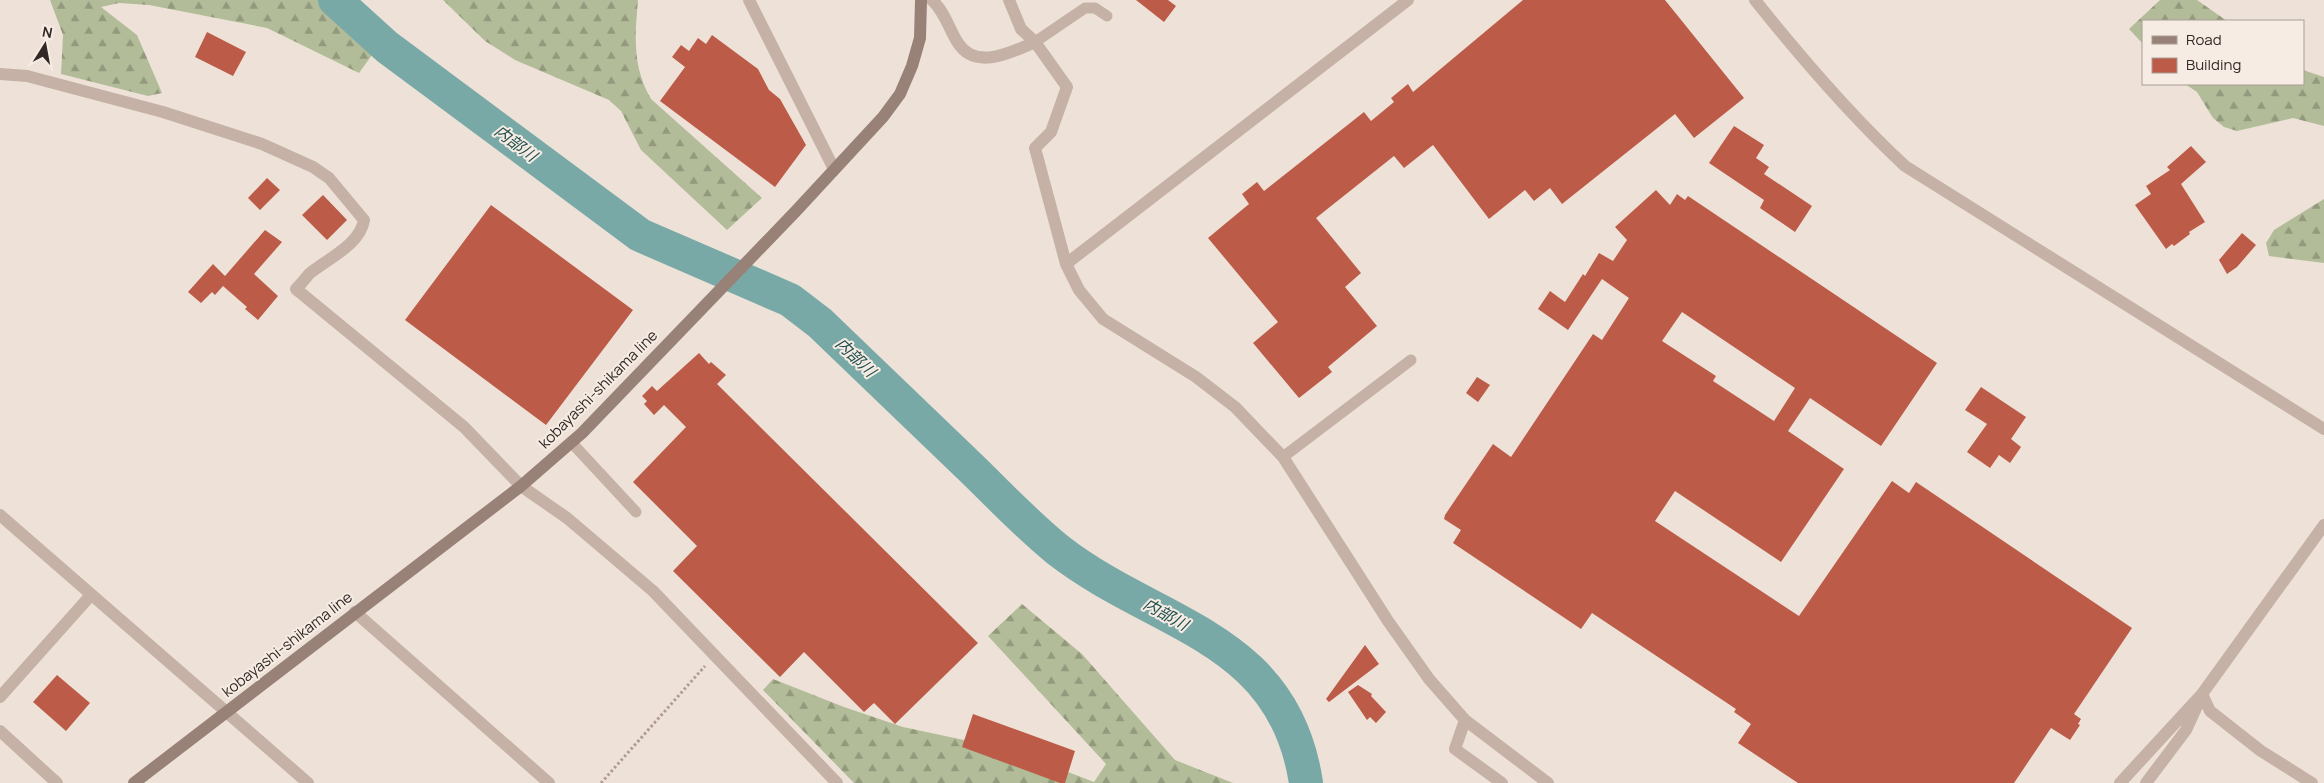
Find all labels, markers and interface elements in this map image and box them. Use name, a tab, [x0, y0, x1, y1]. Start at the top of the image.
north arrow	[20, 20, 70, 70]
legend	[2142, 20, 2304, 85]
text: N	[41, 21, 54, 42]
text: Road	[2186, 29, 2222, 50]
text: Building	[2186, 54, 2241, 75]
water label: 内部川	[490, 120, 543, 167]
street label: kobayashi-shikama line	[534, 325, 662, 453]
water label: 内部川	[831, 332, 882, 383]
street label: kobayashi-shikama line	[217, 586, 357, 702]
water label: 内部川	[1140, 593, 1194, 636]

